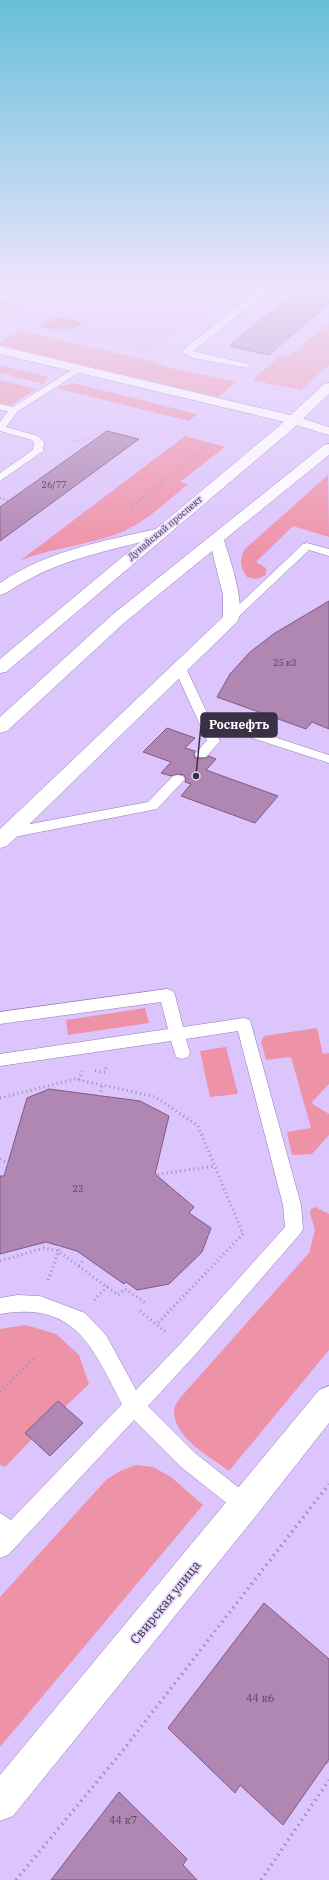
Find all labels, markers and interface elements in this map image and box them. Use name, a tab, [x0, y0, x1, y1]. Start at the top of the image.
house number: 26/77	[42, 479, 66, 490]
street label: Дунайский проспект	[125, 493, 204, 562]
house number: 25 к3	[273, 657, 297, 668]
callout: Роснефть	[201, 713, 277, 737]
text: Роснефть	[209, 717, 269, 732]
house number: 23	[73, 1183, 83, 1194]
street label: Свирская улица	[126, 1557, 204, 1648]
house number: 44 к6	[246, 1691, 274, 1705]
house number: 44 к7	[109, 1813, 137, 1827]

